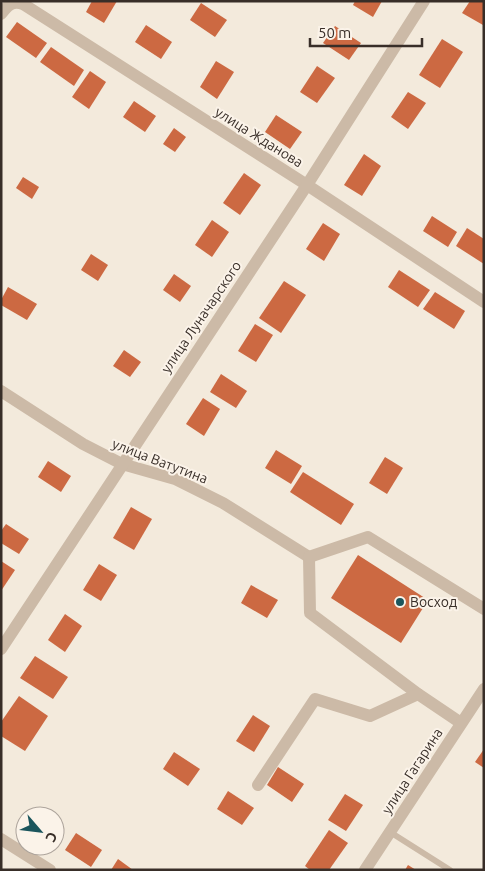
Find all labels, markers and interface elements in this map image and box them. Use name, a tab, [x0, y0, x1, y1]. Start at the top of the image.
scale bar	[310, 15, 422, 47]
text: 50 m	[318, 24, 351, 41]
street label: улица Жданова	[212, 104, 306, 170]
street label: улица Луначарского	[158, 258, 244, 376]
street label: улица Ватутина	[110, 435, 210, 487]
place label: Восход	[410, 594, 457, 610]
marker: Восход	[394, 596, 406, 608]
street label: улица Гагарина	[378, 725, 446, 817]
north arrow	[15, 806, 65, 856]
text: С	[42, 829, 61, 845]

